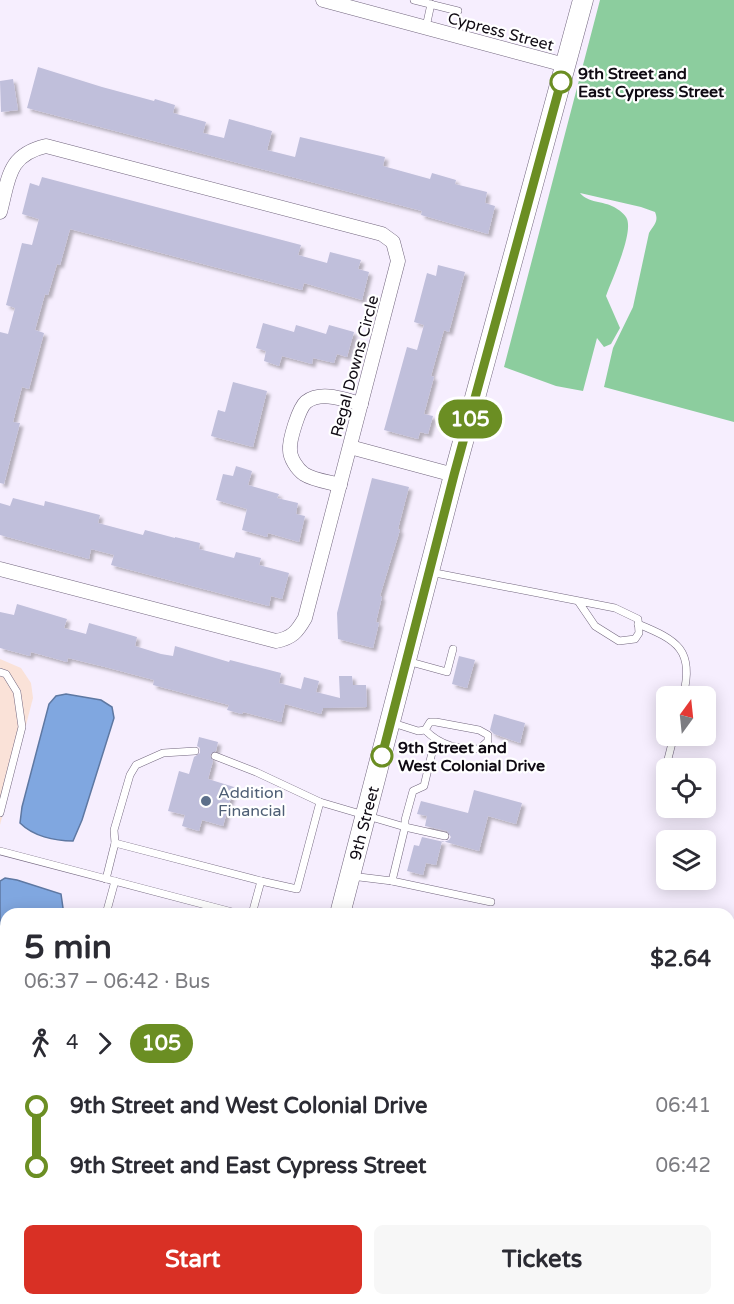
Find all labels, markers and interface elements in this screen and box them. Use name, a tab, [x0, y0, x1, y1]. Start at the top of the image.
street label: Cypress Street	[445, 8, 556, 56]
place label: 9th Street and East Cypress Street	[578, 64, 725, 102]
marker: 9th Street and East Cypress Street	[550, 71, 572, 93]
street label: Regal Downs Circle	[326, 293, 383, 439]
line badge: 105	[436, 400, 504, 438]
text: 105	[450, 407, 490, 432]
north arrow	[656, 686, 716, 746]
map controls	[656, 686, 716, 890]
place label: 9th Street and West Colonial Drive	[398, 738, 545, 776]
marker: 9th Street and West Colonial Drive	[371, 745, 393, 767]
button: locate	[656, 758, 716, 818]
place label: Addition Financial	[218, 783, 286, 821]
street label: 9th Street	[345, 784, 384, 863]
marker: Addition Financial	[199, 794, 213, 808]
button: layers	[656, 830, 716, 890]
text: 5 min	[24, 928, 112, 967]
text: $2.64	[650, 946, 711, 972]
text: 06:37 – 06:42 · Bus	[24, 970, 210, 994]
icon: walk	[24, 1027, 57, 1060]
icon: forward	[88, 1027, 121, 1060]
text: 4	[66, 1031, 79, 1055]
text: 105	[142, 1031, 181, 1056]
text: 9th Street and West Colonial Drive	[70, 1093, 427, 1119]
text: 06:41	[656, 1094, 711, 1118]
text: 9th Street and East Cypress Street	[70, 1153, 426, 1179]
text: 06:42	[656, 1154, 711, 1178]
button: Start	[24, 1225, 362, 1294]
button: Tickets	[374, 1225, 711, 1294]

